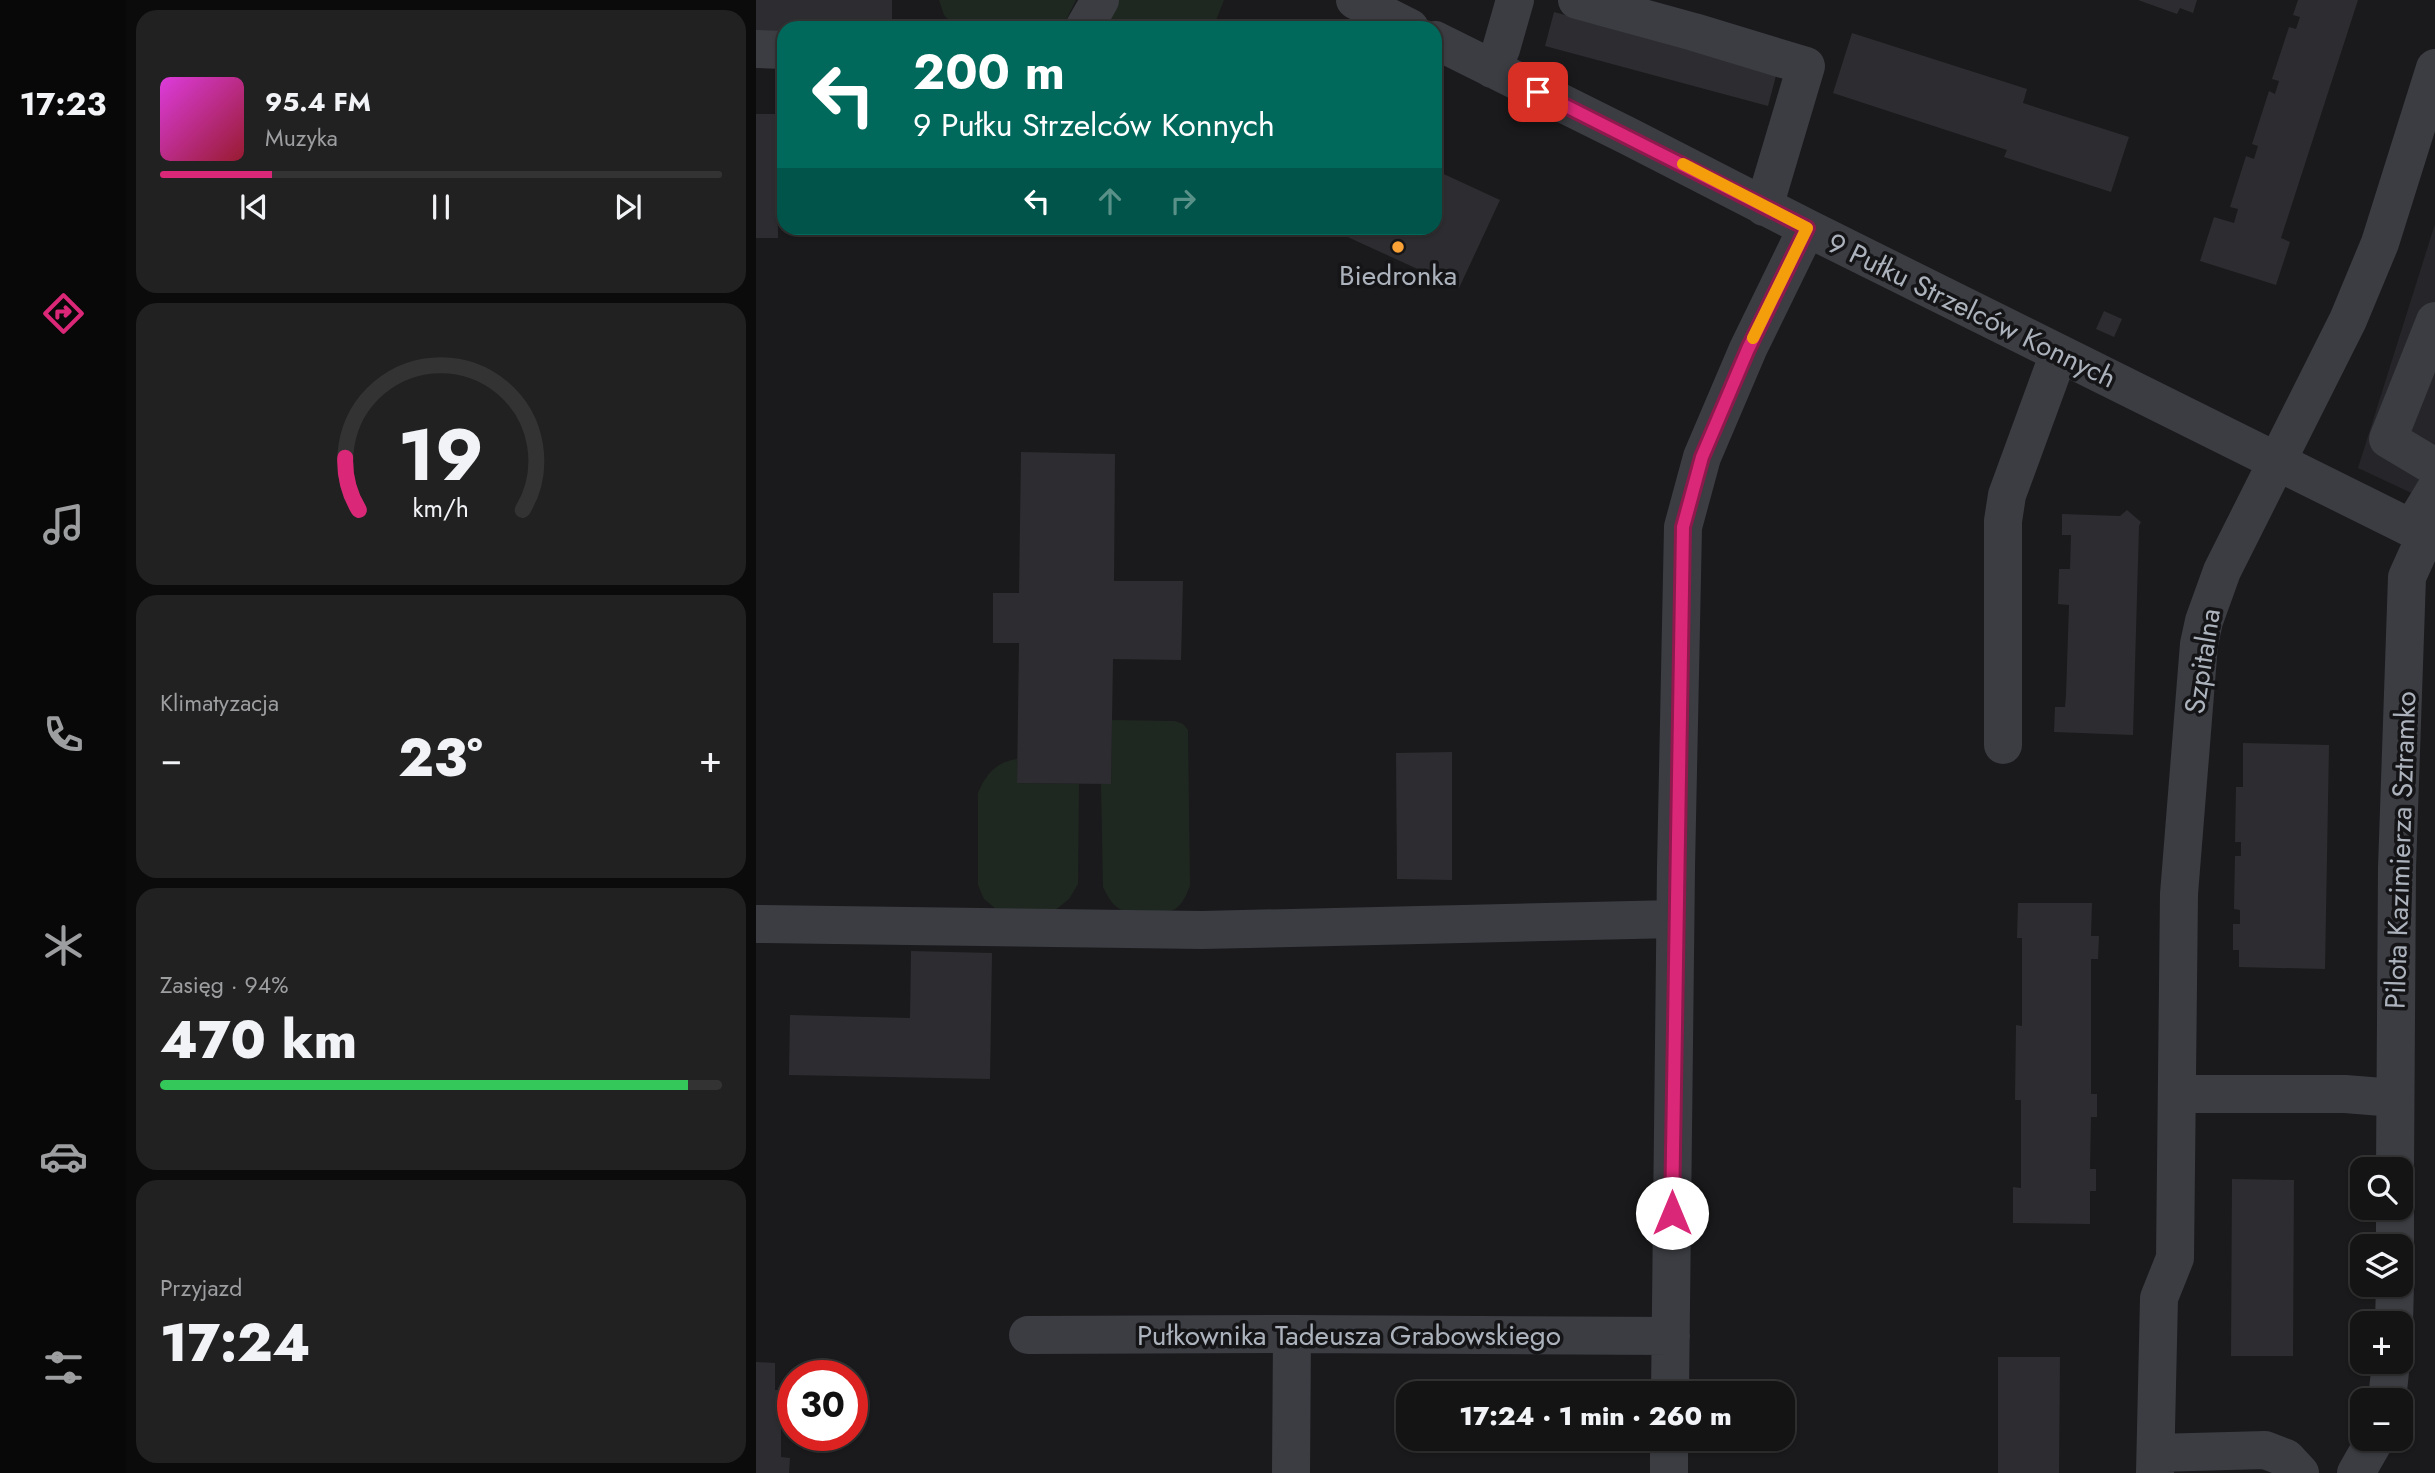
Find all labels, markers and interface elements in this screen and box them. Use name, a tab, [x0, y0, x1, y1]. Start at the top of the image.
text: 200 m	[913, 37, 1065, 107]
icon: left	[798, 49, 889, 140]
pin	[1508, 62, 1568, 122]
icon: arrive	[1519, 73, 1557, 111]
text: 17:23	[20, 81, 106, 127]
text: 95.4 FM	[265, 83, 371, 121]
text: 9 Pułku Strzelców Konnych	[913, 102, 1275, 148]
text: Muzyka	[265, 121, 338, 155]
icon: left	[1018, 182, 1056, 220]
icon: ahead	[1091, 182, 1129, 220]
icon: right	[1164, 182, 1202, 220]
icon: previous	[235, 188, 273, 226]
icon: pause	[422, 188, 460, 226]
icon: next	[609, 188, 647, 226]
street label: 9 Pułku Strzelców Konnych	[1820, 223, 2123, 398]
marker: Biedronka	[1390, 239, 1406, 255]
place label: Biedronka	[1339, 255, 1457, 296]
icon: directions	[39, 289, 88, 338]
text: 19	[398, 402, 484, 507]
text: km/h	[413, 490, 469, 526]
icon: music	[39, 500, 88, 549]
street label: Szpitalna	[2174, 605, 2231, 717]
text: Klimatyzacja	[160, 686, 279, 720]
street label: Pilota Kazimierza Sztramko	[2374, 690, 2427, 1010]
icon: phone	[39, 710, 88, 759]
text: 23°	[398, 720, 483, 796]
text: −	[160, 731, 182, 786]
text: +	[699, 731, 722, 786]
icon: climate	[39, 921, 88, 970]
text: Zasięg · 94%	[160, 968, 288, 1002]
text: 470 km	[160, 1002, 357, 1078]
icon: car	[39, 1132, 88, 1181]
map controls	[2350, 1157, 2413, 1451]
button: search	[2350, 1157, 2413, 1220]
position arrow	[1635, 1176, 1709, 1250]
button: layers	[2350, 1234, 2413, 1297]
text: Przyjazd	[160, 1271, 242, 1305]
text: 17:24	[160, 1305, 311, 1381]
button: +	[2350, 1311, 2413, 1374]
street label: Pułkownika Tadeusza Grabowskiego	[1137, 1315, 1561, 1356]
icon: filters	[39, 1343, 88, 1392]
speed limit sign: 30	[777, 1360, 868, 1451]
button: −	[2350, 1388, 2413, 1451]
text: 17:24 · 1 min · 260 m	[1459, 1397, 1732, 1435]

